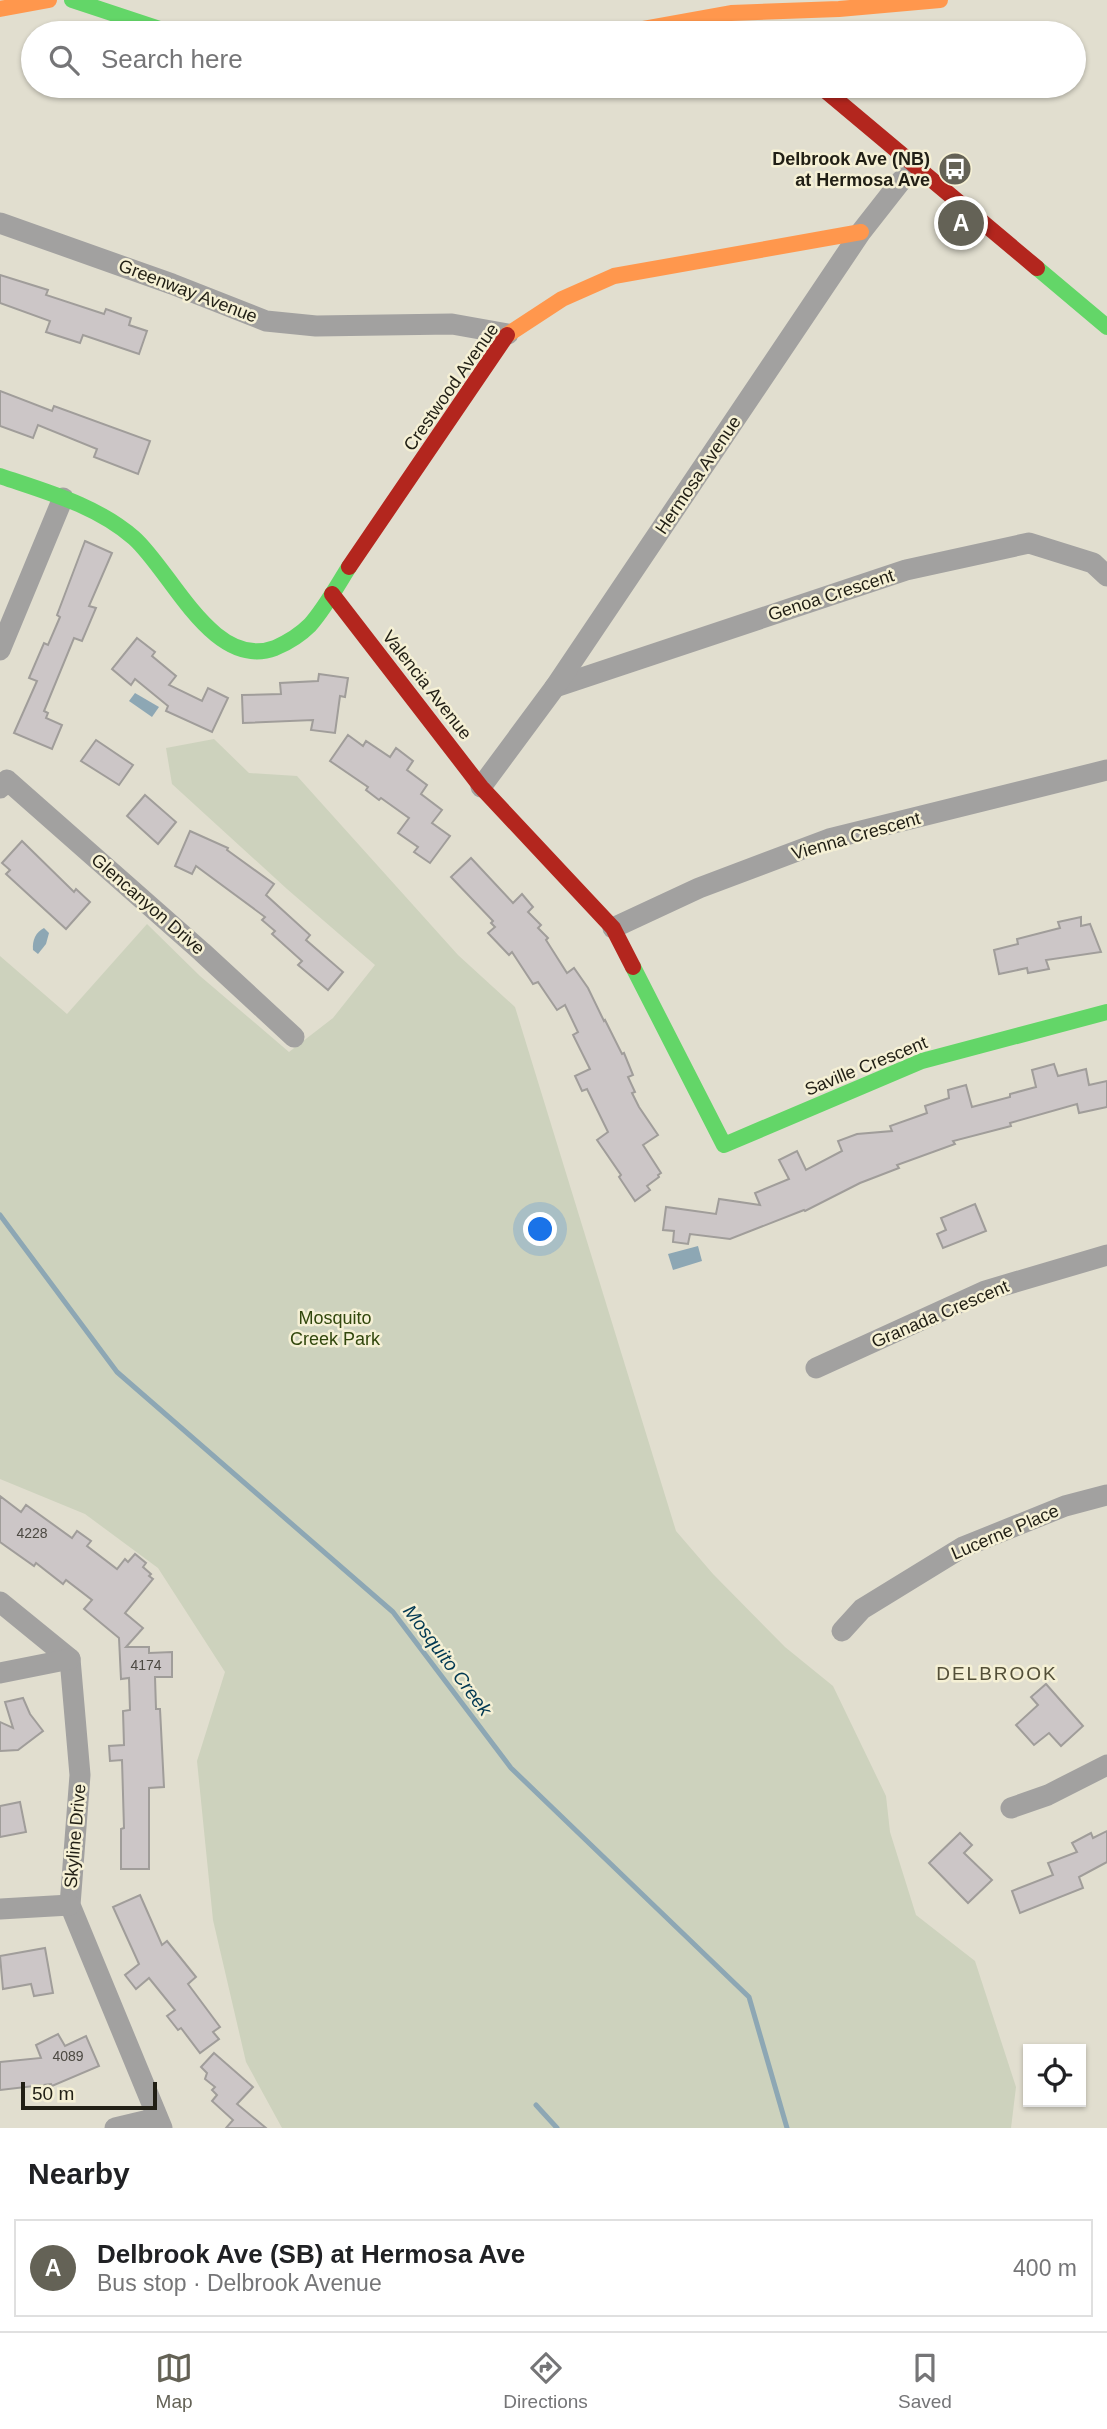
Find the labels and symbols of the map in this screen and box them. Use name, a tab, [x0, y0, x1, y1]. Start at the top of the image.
place label: Delbrook Ave (NB) at Hermosa Ave	[772, 149, 930, 190]
bus stop icon: Delbrook Ave (NB) at Hermosa Ave	[936, 150, 974, 188]
pin: A	[938, 197, 984, 249]
street label: Greenway Avenue	[116, 255, 260, 327]
street label: Crestwood Avenue	[400, 320, 502, 454]
street label: Hermosa Avenue	[651, 412, 745, 538]
street label: Genoa Crescent	[766, 565, 896, 625]
street label: Valencia Avenue	[378, 627, 476, 743]
street label: Vienna Crescent	[789, 808, 923, 864]
street label: Glencanyon Drive	[87, 850, 209, 958]
street label: Saville Crescent	[802, 1032, 930, 1100]
your location	[523, 1212, 557, 1246]
street label: Granada Crescent	[868, 1276, 1012, 1352]
park label: Mosquito Creek Park	[290, 1308, 381, 1349]
street label: Lucerne Place	[948, 1500, 1062, 1564]
house number: 4228	[16, 1525, 48, 1541]
water label: Mosquito Creek	[399, 1601, 497, 1721]
house number: 4174	[130, 1657, 162, 1673]
district label: DELBROOK	[936, 1663, 1058, 1684]
street label: Skyline Drive	[60, 1783, 90, 1889]
house number: 4089	[52, 2048, 84, 2064]
scale bar	[21, 2079, 158, 2111]

